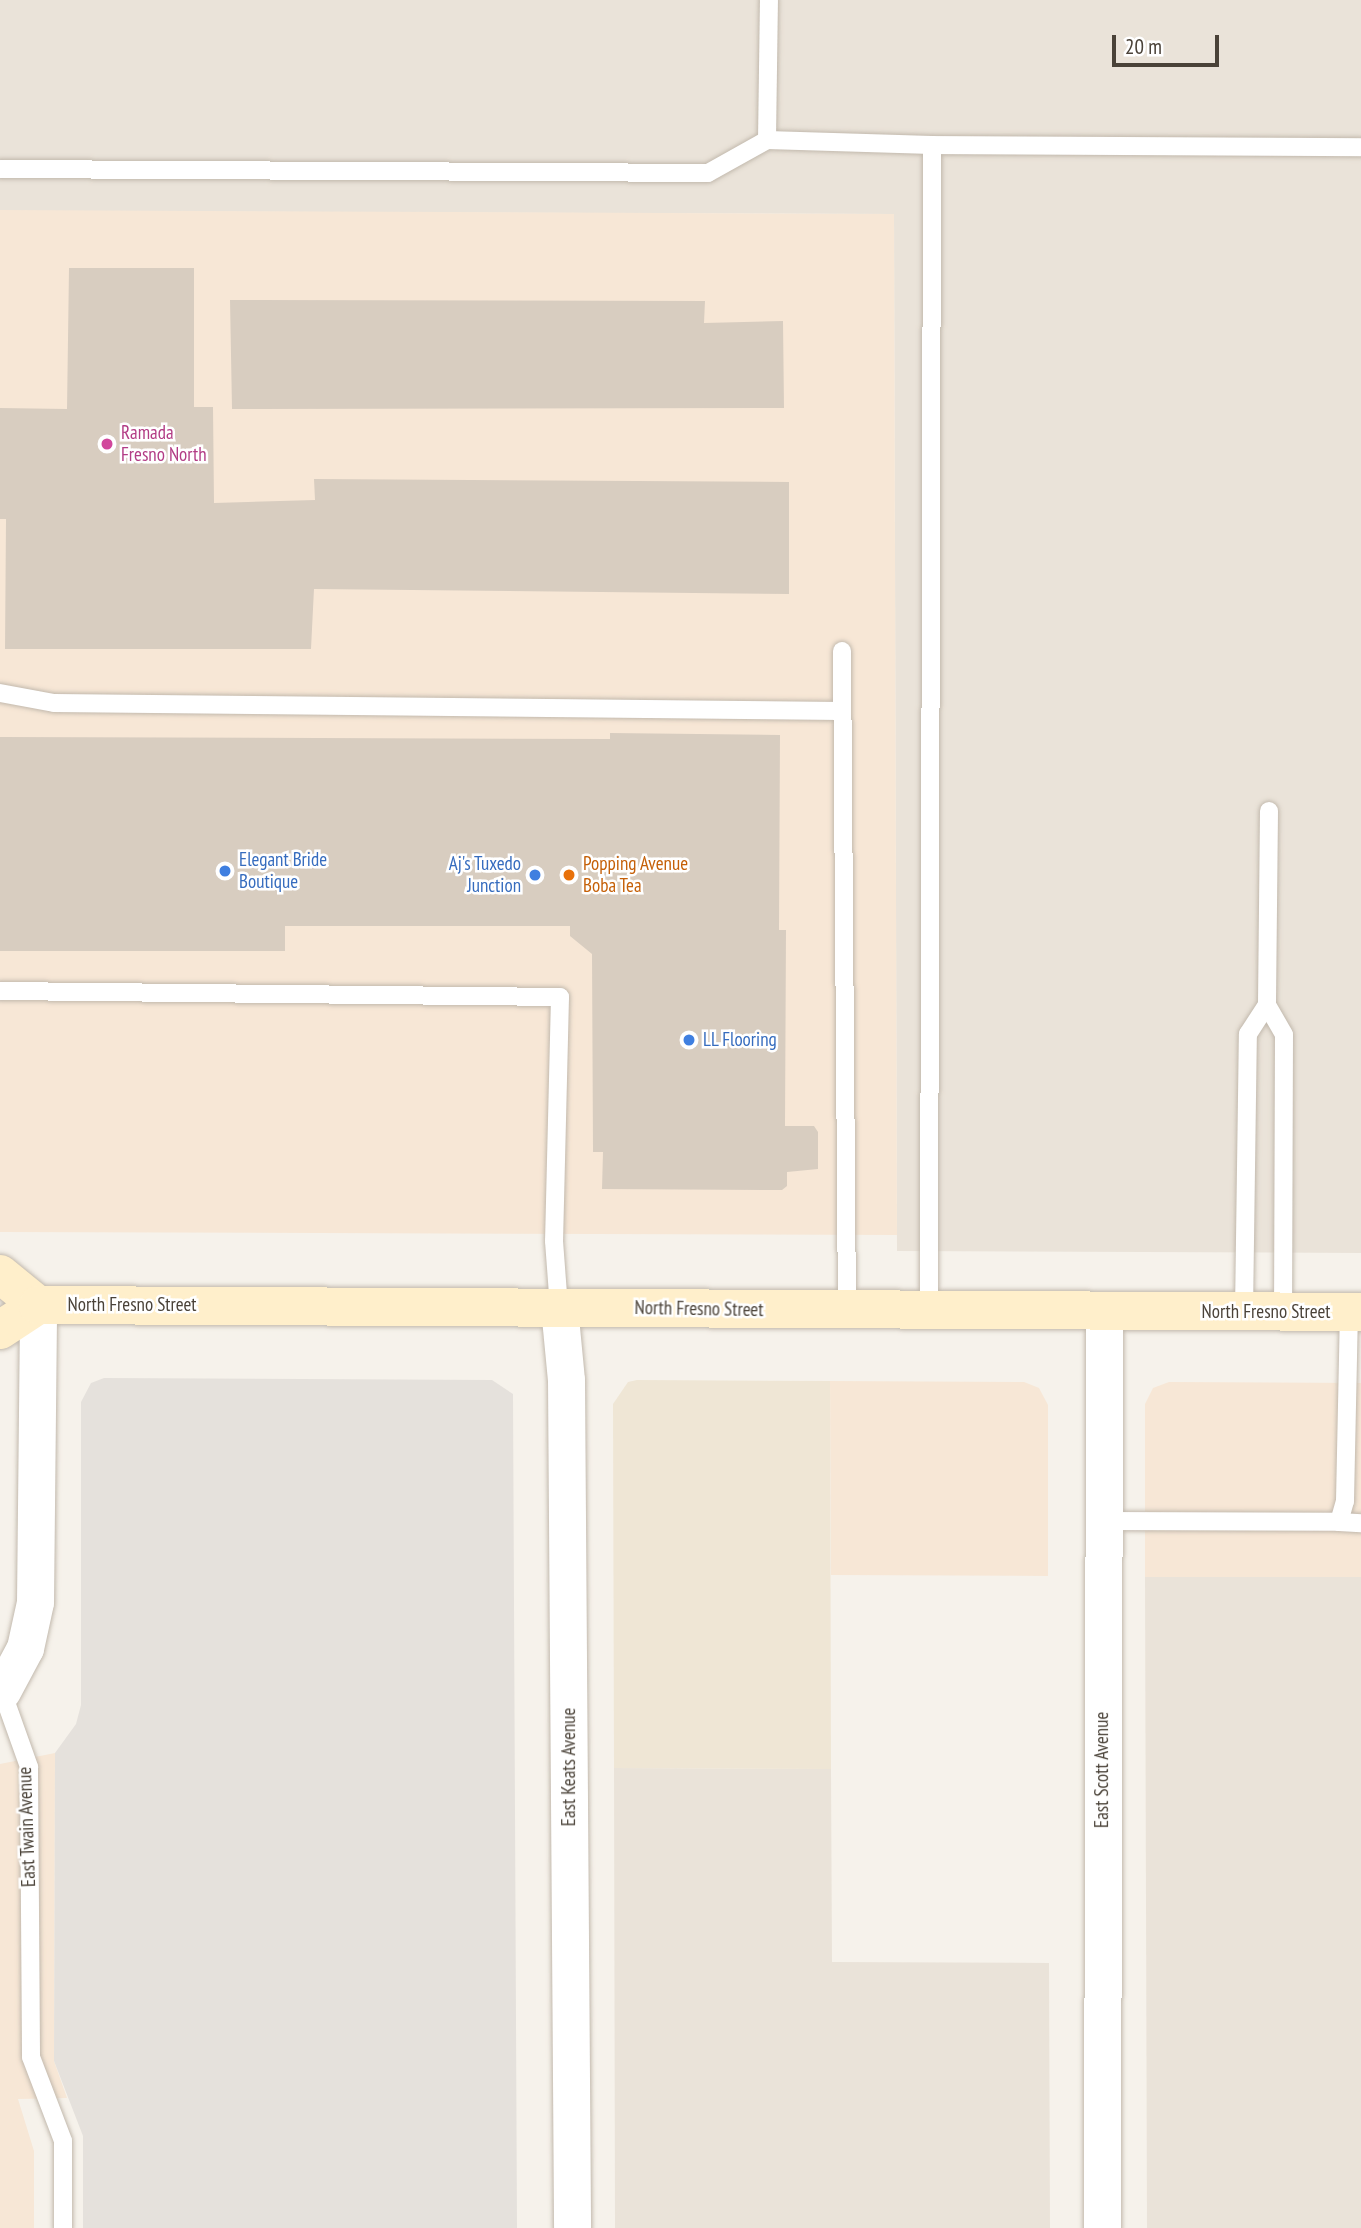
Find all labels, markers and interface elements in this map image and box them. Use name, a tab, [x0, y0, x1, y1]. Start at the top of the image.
scale bar	[1116, 21, 1223, 65]
text: 20 m	[1125, 33, 1162, 60]
place label: Ramada Fresno North	[121, 422, 207, 466]
marker: Ramada Fresno North	[99, 436, 115, 452]
place label: Elegant Bride Boutique	[239, 849, 327, 893]
place label: Aj's Tuxedo Junction	[448, 853, 521, 897]
place label: Popping Avenue Boba Tea	[583, 853, 689, 897]
marker: Elegant Bride Boutique	[217, 863, 233, 879]
marker: Aj's Tuxedo Junction	[527, 867, 543, 883]
marker: Popping Avenue Boba Tea	[561, 867, 577, 883]
place label: LL Flooring	[703, 1029, 777, 1051]
marker: LL Flooring	[681, 1032, 697, 1048]
street label: North Fresno Street	[68, 1294, 196, 1316]
street label: North Fresno Street	[634, 1296, 764, 1322]
street label: North Fresno Street	[1202, 1301, 1330, 1323]
street label: East Keats Avenue	[558, 1707, 580, 1827]
street label: East Scott Avenue	[1091, 1712, 1113, 1828]
street label: East Twain Avenue	[13, 1766, 41, 1888]

